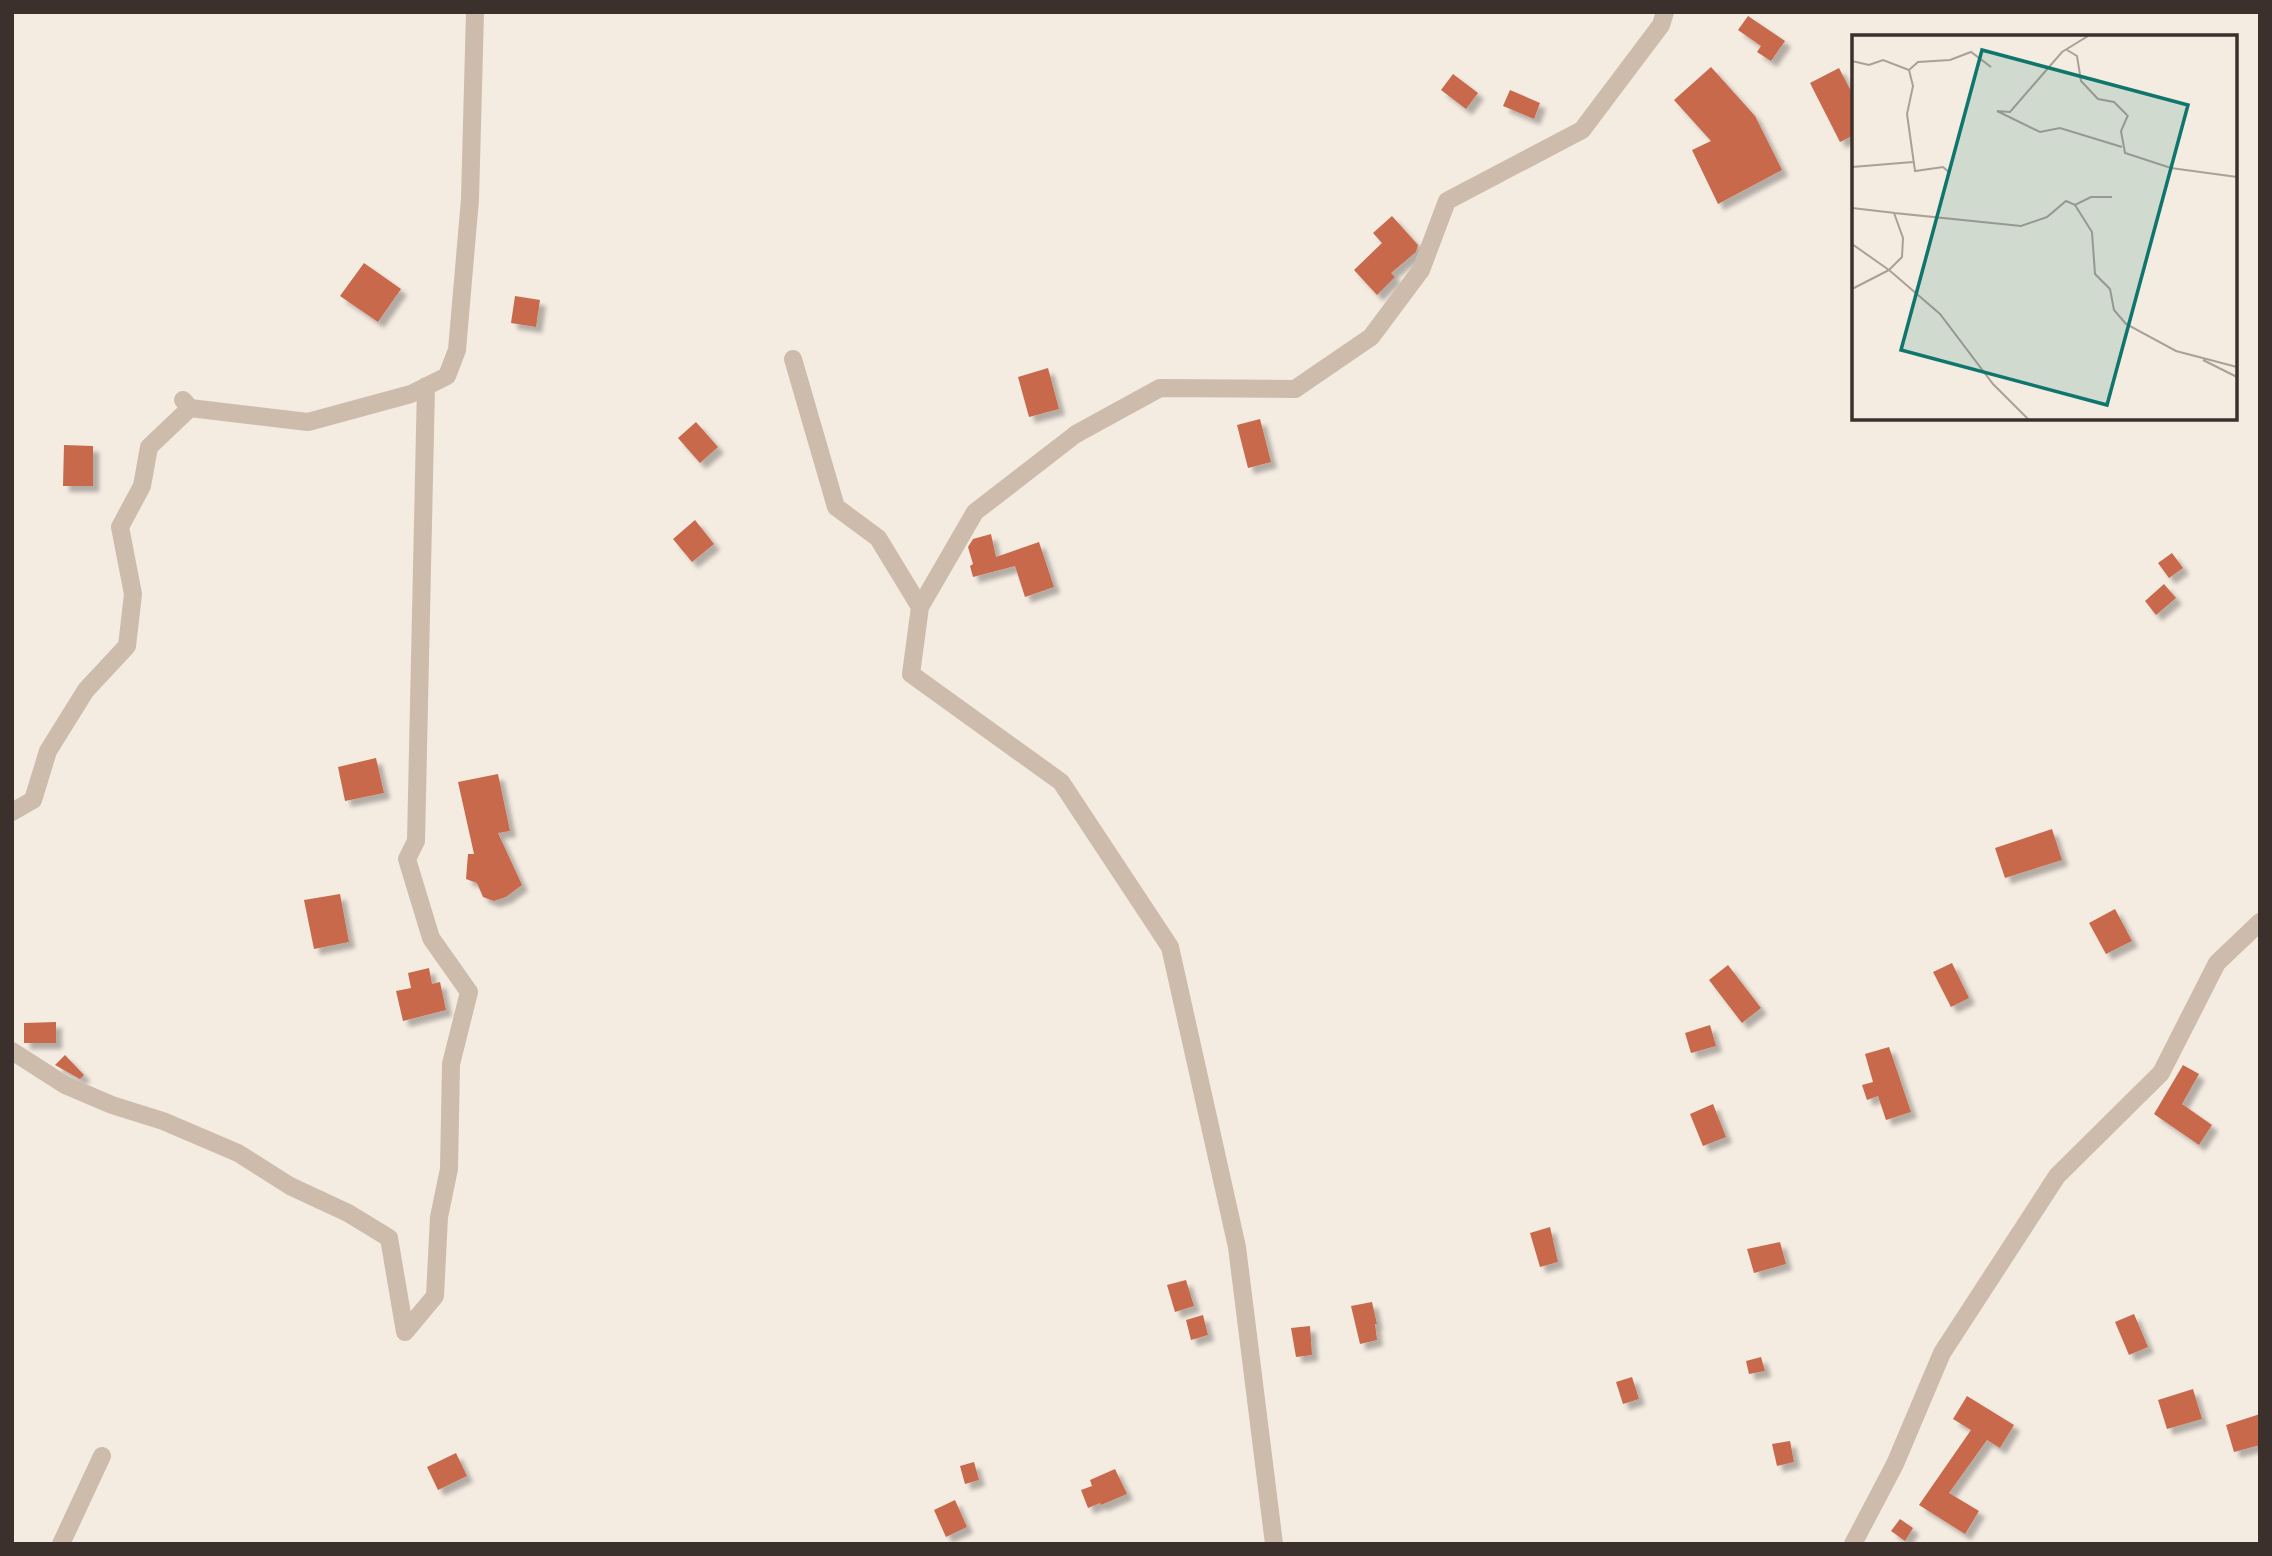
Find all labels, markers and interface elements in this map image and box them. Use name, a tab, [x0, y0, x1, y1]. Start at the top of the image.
inset map	[1852, 35, 2237, 420]

